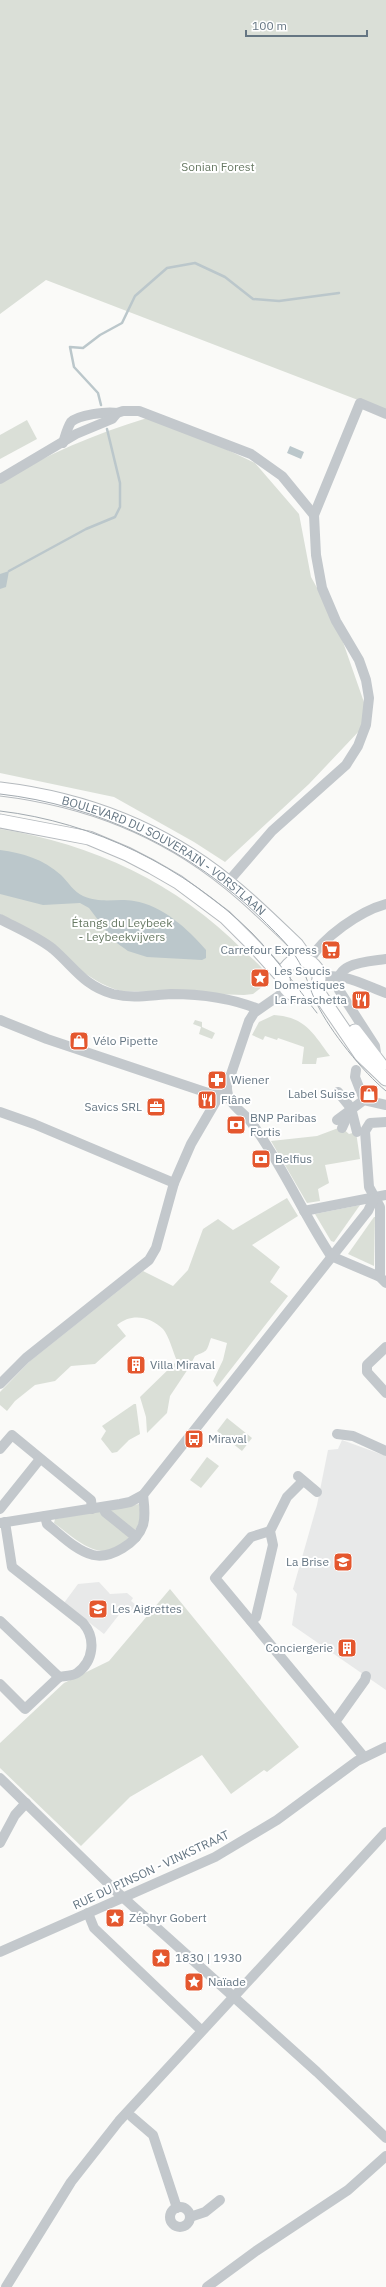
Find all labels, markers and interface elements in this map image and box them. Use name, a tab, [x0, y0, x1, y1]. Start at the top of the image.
scale bar	[246, 12, 367, 38]
text: 100 m	[252, 18, 287, 33]
park label: Sonian Forest	[181, 159, 255, 174]
street label: BOULEVARD DU SOUVERAIN - VORSTLAAN	[60, 792, 269, 918]
park label: Étangs du Leybeek - Leybeekvijvers	[72, 915, 173, 944]
supermarket icon: Carrefour Express	[320, 939, 342, 961]
place label: Carrefour Express	[221, 942, 317, 957]
place label: Les Soucis Domestiques	[274, 963, 345, 992]
place icon: Les Soucis Domestiques	[249, 967, 271, 989]
restaurant icon: La Fraschetta	[350, 989, 372, 1011]
place label: La Fraschetta	[275, 992, 348, 1007]
shop icon: Vélo Pipette	[68, 1030, 90, 1052]
place label: Vélo Pipette	[93, 1033, 158, 1048]
pharmacy icon: Wiener	[206, 1069, 228, 1091]
place label: Wiener	[231, 1072, 270, 1087]
shop icon: Label Suisse	[358, 1083, 380, 1105]
place label: Label Suisse	[288, 1086, 355, 1101]
restaurant icon: Flâne	[196, 1089, 218, 1111]
place label: Flâne	[221, 1092, 251, 1107]
office icon: Savics SRL	[145, 1096, 167, 1118]
place label: Savics SRL	[84, 1099, 142, 1114]
place label: BNP Paribas Fortis	[250, 1110, 317, 1139]
bank icon: BNP Paribas Fortis	[225, 1114, 247, 1136]
bank icon: Belfius	[250, 1148, 272, 1170]
place label: Belfius	[275, 1151, 312, 1166]
building icon: Villa Miraval	[125, 1354, 147, 1376]
place label: Villa Miraval	[150, 1357, 215, 1372]
bus stop icon: Miraval	[183, 1428, 205, 1450]
place label: Miraval	[208, 1431, 247, 1446]
school or university icon: La Brise	[332, 1551, 354, 1573]
place label: La Brise	[286, 1554, 329, 1569]
school or university icon: Les Aigrettes	[87, 1598, 109, 1620]
place label: Les Aigrettes	[112, 1601, 182, 1616]
building icon: Conciergerie	[336, 1637, 358, 1659]
place label: Conciergerie	[265, 1640, 333, 1655]
street label: RUE DU PINSON - VINKSTRAAT	[70, 1827, 231, 1912]
place icon: Zéphyr Gobert	[104, 1907, 126, 1929]
place label: Zéphyr Gobert	[129, 1910, 207, 1925]
place icon: 1830 | 1930	[150, 1947, 172, 1969]
place label: 1830 | 1930	[175, 1950, 242, 1965]
place icon: Naïade	[183, 1971, 205, 1993]
place label: Naïade	[208, 1974, 246, 1989]

